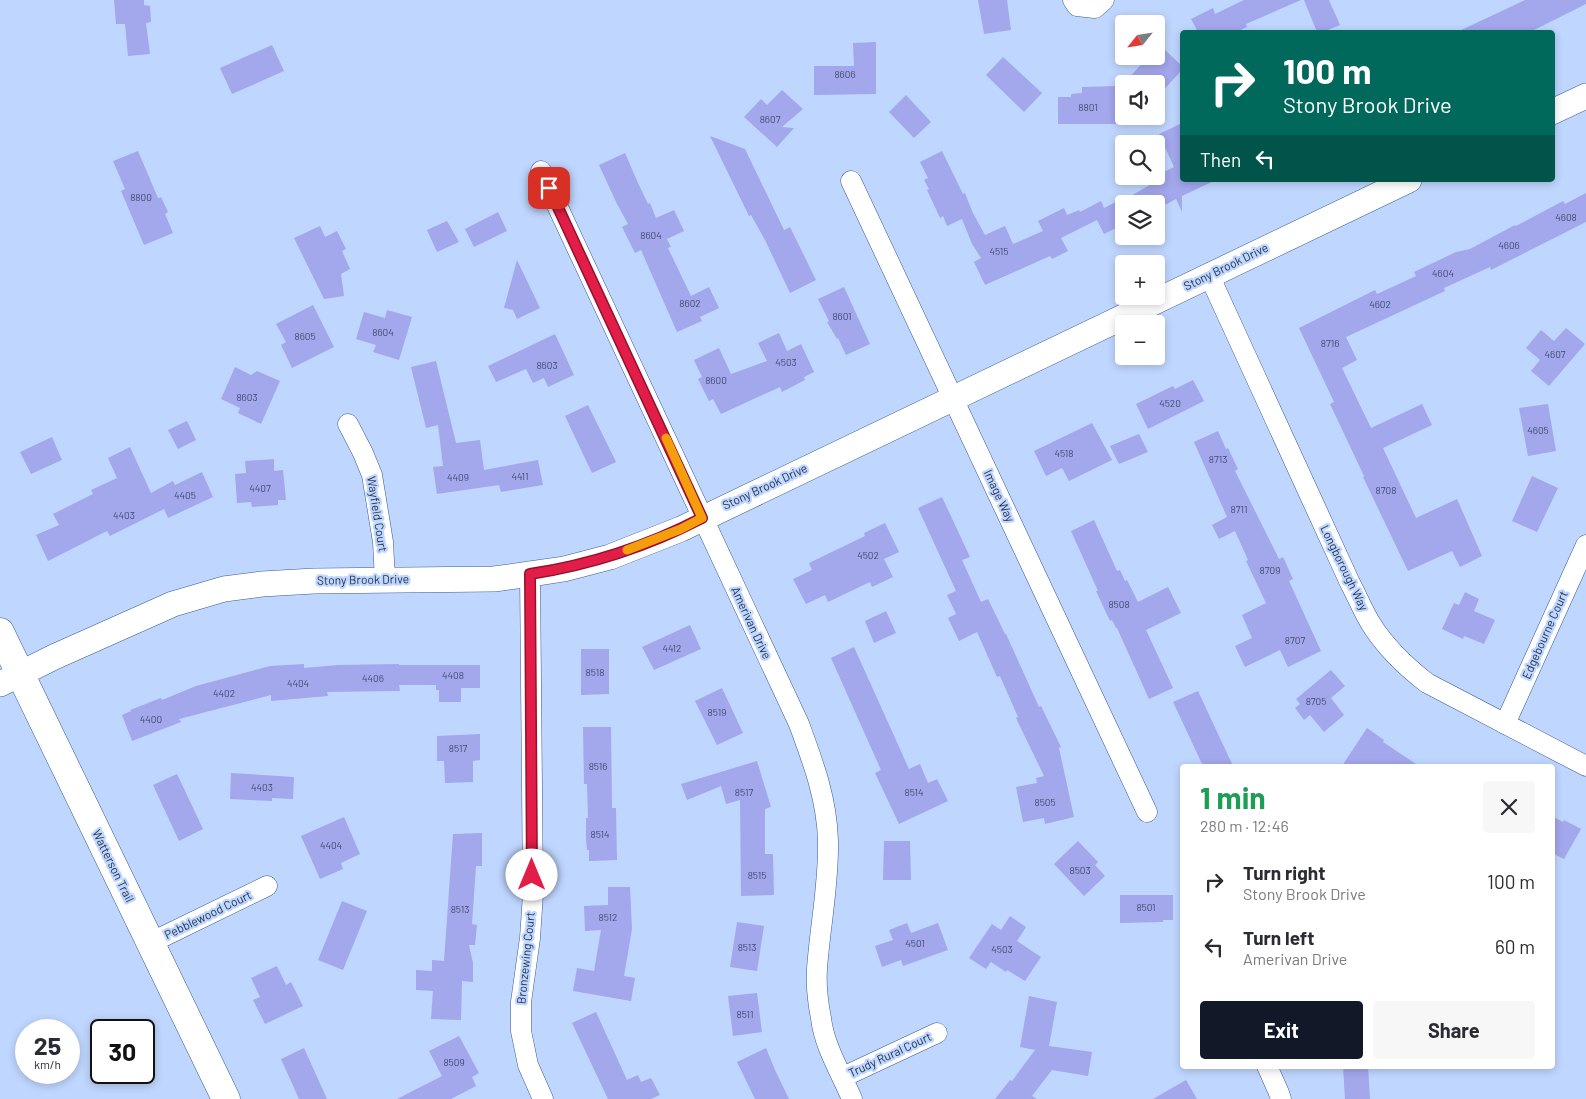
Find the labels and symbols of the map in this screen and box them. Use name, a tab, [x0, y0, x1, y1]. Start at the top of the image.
north arrow	[1115, 15, 1165, 65]
house number: 8606	[834, 68, 856, 80]
house number: 8801	[1078, 101, 1098, 113]
house number: 8607	[760, 113, 781, 125]
pin	[528, 167, 570, 209]
house number: 8800	[130, 191, 152, 203]
house number: 4608	[1555, 211, 1577, 223]
house number: 8604	[640, 229, 662, 241]
house number: 4606	[1498, 239, 1520, 251]
street label: Stony Brook Drive	[1181, 240, 1270, 293]
house number: 4515	[989, 245, 1009, 257]
house number: 4604	[1432, 267, 1454, 279]
house number: 8602	[679, 297, 701, 309]
house number: 4602	[1369, 298, 1391, 310]
house number: 8601	[832, 310, 852, 322]
house number: 8604	[372, 326, 394, 338]
house number: 8605	[294, 330, 316, 342]
house number: 8716	[1321, 337, 1339, 349]
house number: 4607	[1544, 348, 1566, 360]
house number: 4503	[775, 356, 797, 368]
house number: 8603	[536, 359, 558, 371]
house number: 8600	[705, 374, 727, 386]
house number: 8603	[236, 391, 258, 403]
house number: 4520	[1159, 397, 1181, 409]
house number: 4605	[1527, 424, 1549, 436]
house number: 4518	[1054, 447, 1074, 459]
house number: 8713	[1209, 453, 1227, 465]
street label: Stony Brook Drive	[720, 460, 809, 512]
street label: Image Way	[982, 467, 1018, 524]
house number: 4411	[511, 470, 529, 482]
house number: 4409	[447, 471, 469, 483]
street label: Wayfield Court	[365, 475, 391, 553]
house number: 4407	[249, 482, 271, 494]
house number: 8708	[1376, 484, 1396, 496]
house number: 4405	[174, 489, 196, 501]
house number: 8711	[1231, 503, 1248, 515]
house number: 4403	[113, 509, 135, 521]
street label: Longborough Way	[1318, 523, 1372, 613]
house number: 4502	[857, 549, 879, 561]
house number: 8709	[1260, 564, 1280, 576]
street label: Stony Brook Drive	[317, 571, 409, 587]
street label: Amerivan Drive	[729, 584, 775, 661]
street label: Edgebourne Court	[1518, 588, 1570, 681]
house number: 8508	[1108, 598, 1130, 610]
house number: 8707	[1285, 634, 1305, 646]
house number: 4412	[663, 642, 681, 654]
house number: 8518	[586, 666, 604, 678]
house number: 4408	[442, 669, 464, 681]
house number: 4406	[362, 672, 384, 684]
house number: 4404	[287, 677, 309, 689]
house number: 4402	[213, 687, 235, 699]
house number: 8705	[1306, 695, 1326, 707]
house number: 8519	[708, 706, 726, 718]
house number: 4400	[140, 713, 162, 725]
house number: 8517	[449, 742, 467, 754]
house number: 8516	[589, 760, 607, 772]
house number: 4403	[251, 781, 273, 793]
house number: 8517	[735, 786, 753, 798]
house number: 8514	[904, 786, 924, 798]
house number: 8505	[1034, 796, 1056, 808]
street label: Watterson Trail	[90, 827, 138, 904]
house number: 8514	[590, 828, 610, 840]
house number: 4404	[320, 839, 342, 851]
position arrow	[505, 848, 557, 900]
house number: 8503	[1069, 864, 1091, 876]
house number: 8515	[748, 869, 766, 881]
street label: Pebblewood Court	[162, 887, 253, 941]
house number: 8501	[1136, 901, 1156, 913]
house number: 8513	[451, 903, 469, 915]
street label: Bronzewing Court	[513, 911, 537, 1005]
house number: 8512	[599, 911, 617, 923]
house number: 4501	[905, 937, 925, 949]
house number: 8513	[738, 941, 756, 953]
house number: 4503	[991, 943, 1013, 955]
house number: 8511	[736, 1008, 754, 1020]
speed limit sign: 30	[90, 1019, 155, 1084]
street label: Trudy Rural Court	[846, 1029, 933, 1079]
house number: 8509	[443, 1056, 465, 1068]

